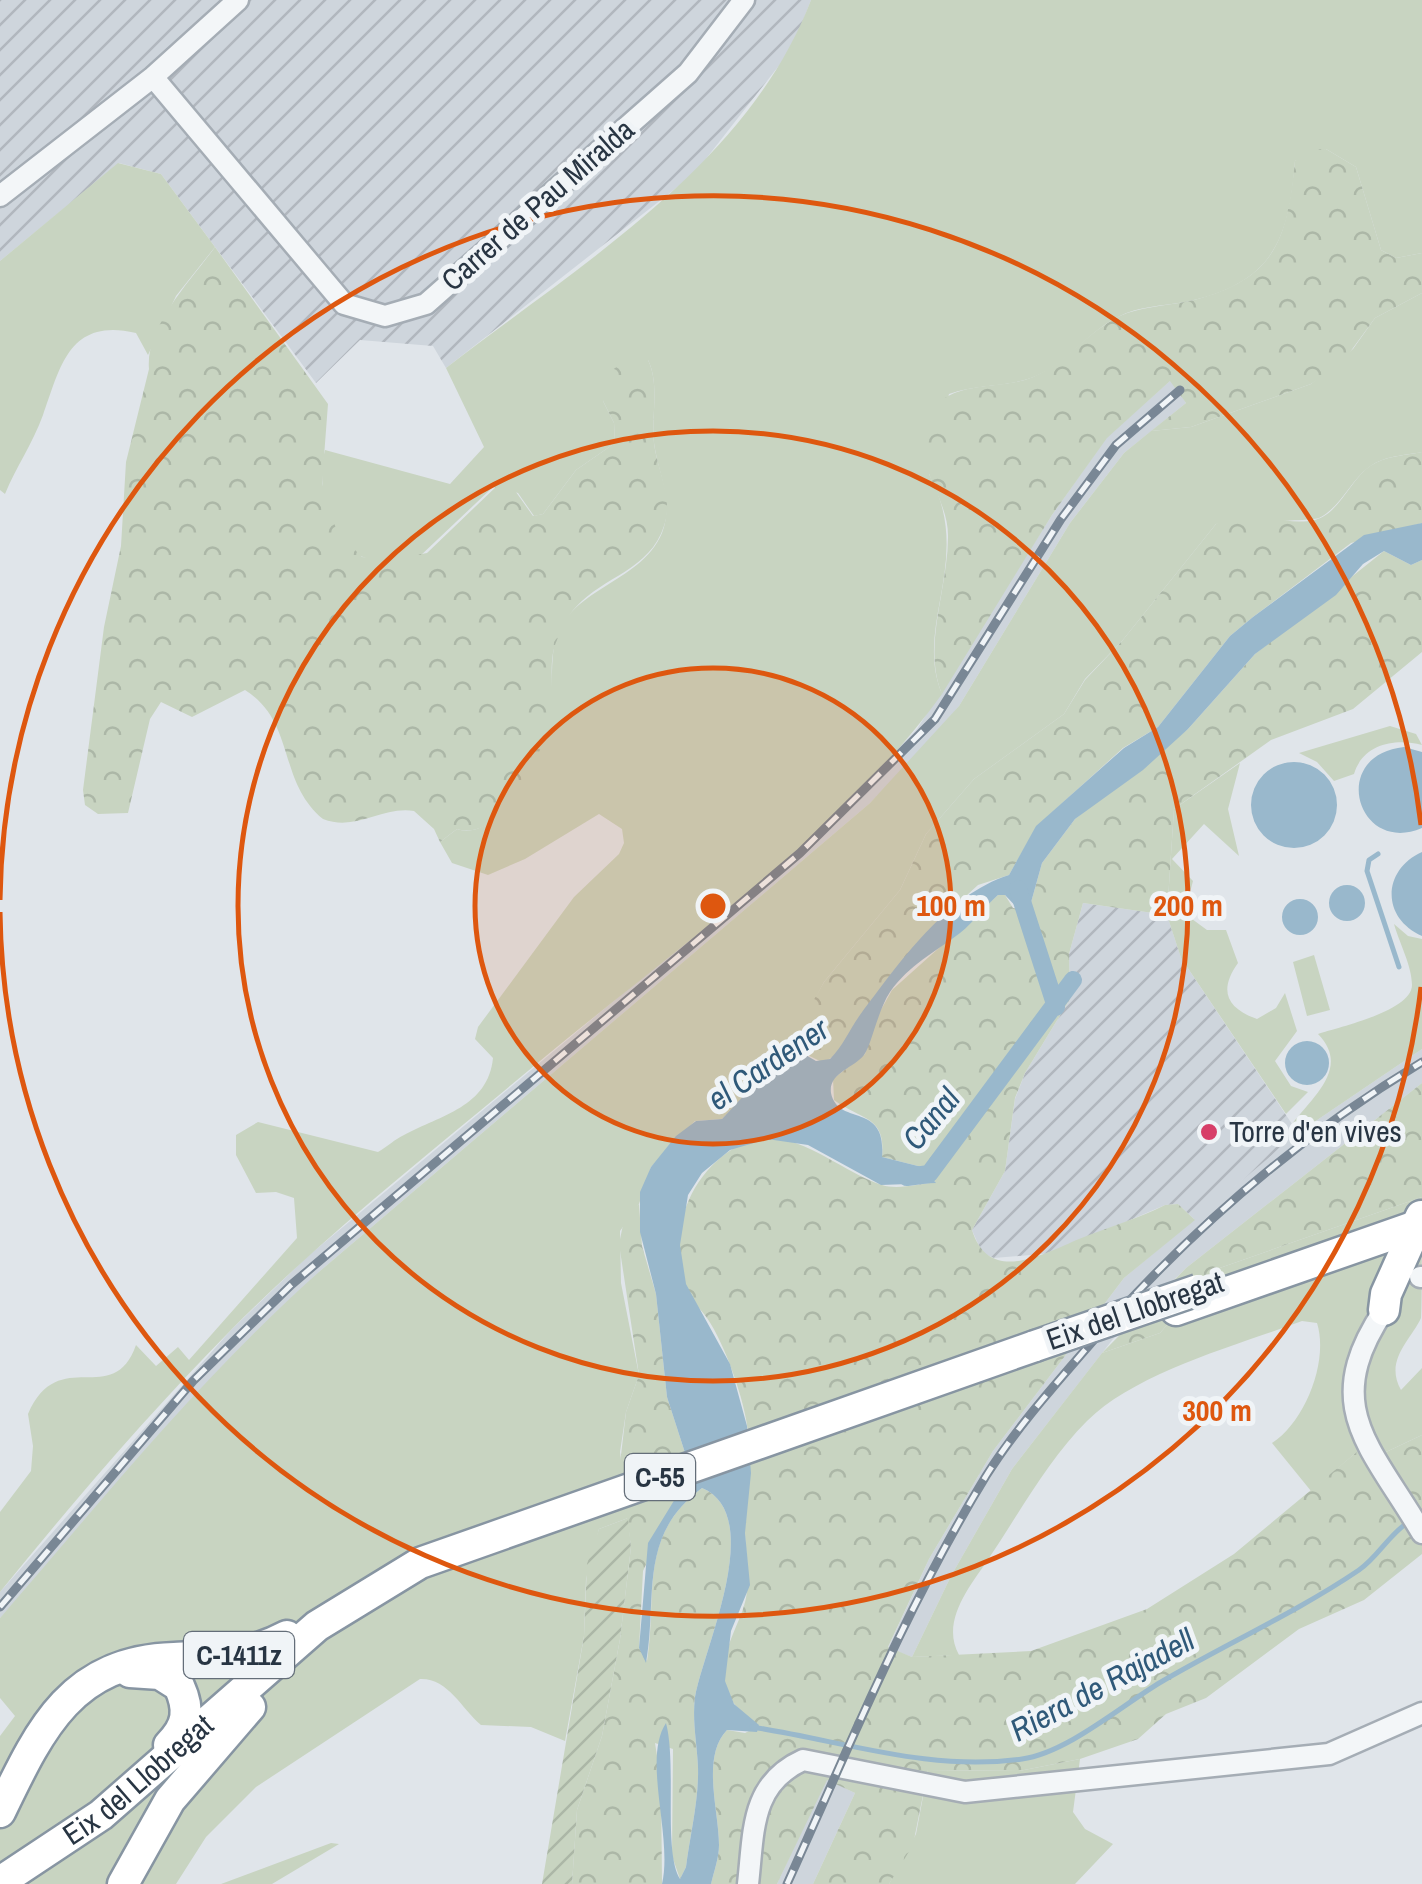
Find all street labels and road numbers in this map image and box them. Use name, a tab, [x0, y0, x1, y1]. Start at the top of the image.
street label: Carrer de Pau Miralda	[432, 109, 643, 299]
street label: Eix del Llobregat	[1041, 1261, 1229, 1359]
road number: C-55	[625, 1454, 695, 1500]
road number: C-1411z	[184, 1632, 294, 1678]
street label: Eix del Llobregat	[55, 1705, 221, 1854]

